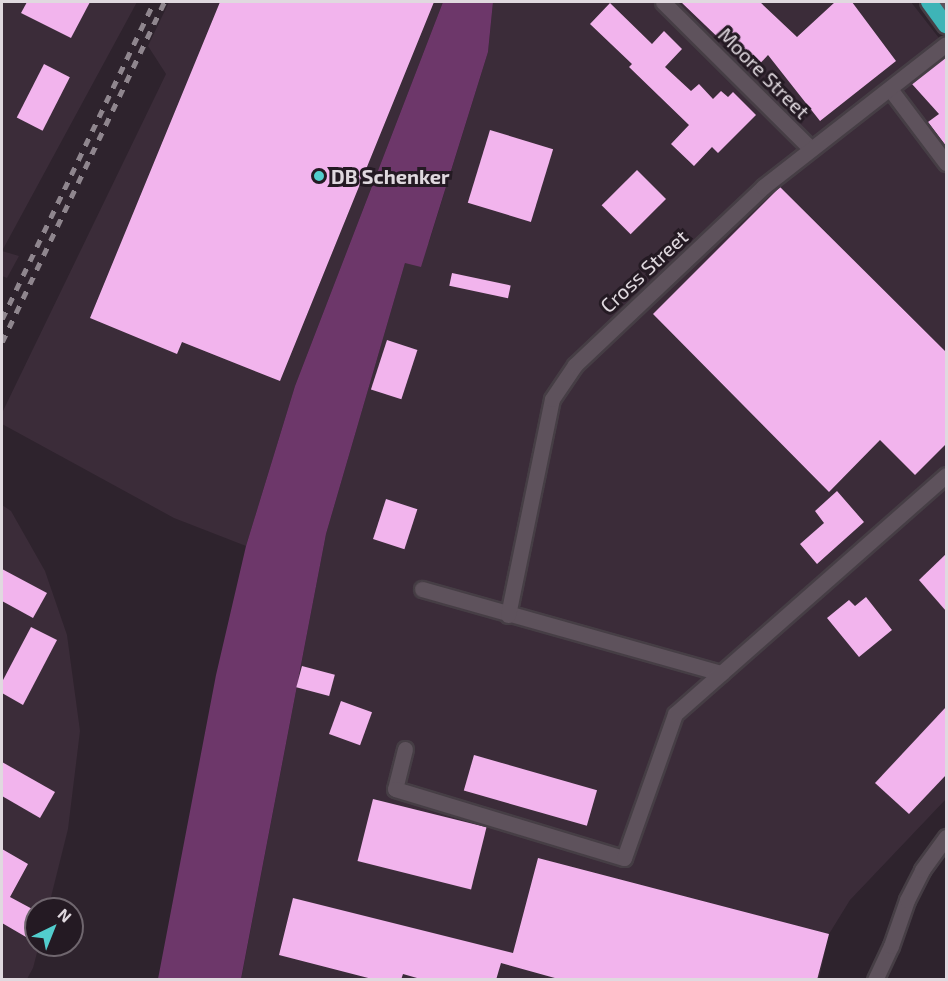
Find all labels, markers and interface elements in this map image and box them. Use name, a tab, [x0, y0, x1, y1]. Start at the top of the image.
street label: Moore Street	[714, 23, 814, 123]
place label: DB Schenker	[331, 164, 450, 188]
marker: DB Schenker	[312, 169, 326, 183]
street label: Cross Street	[595, 224, 693, 318]
north arrow	[24, 897, 84, 957]
text: N	[55, 904, 76, 926]

